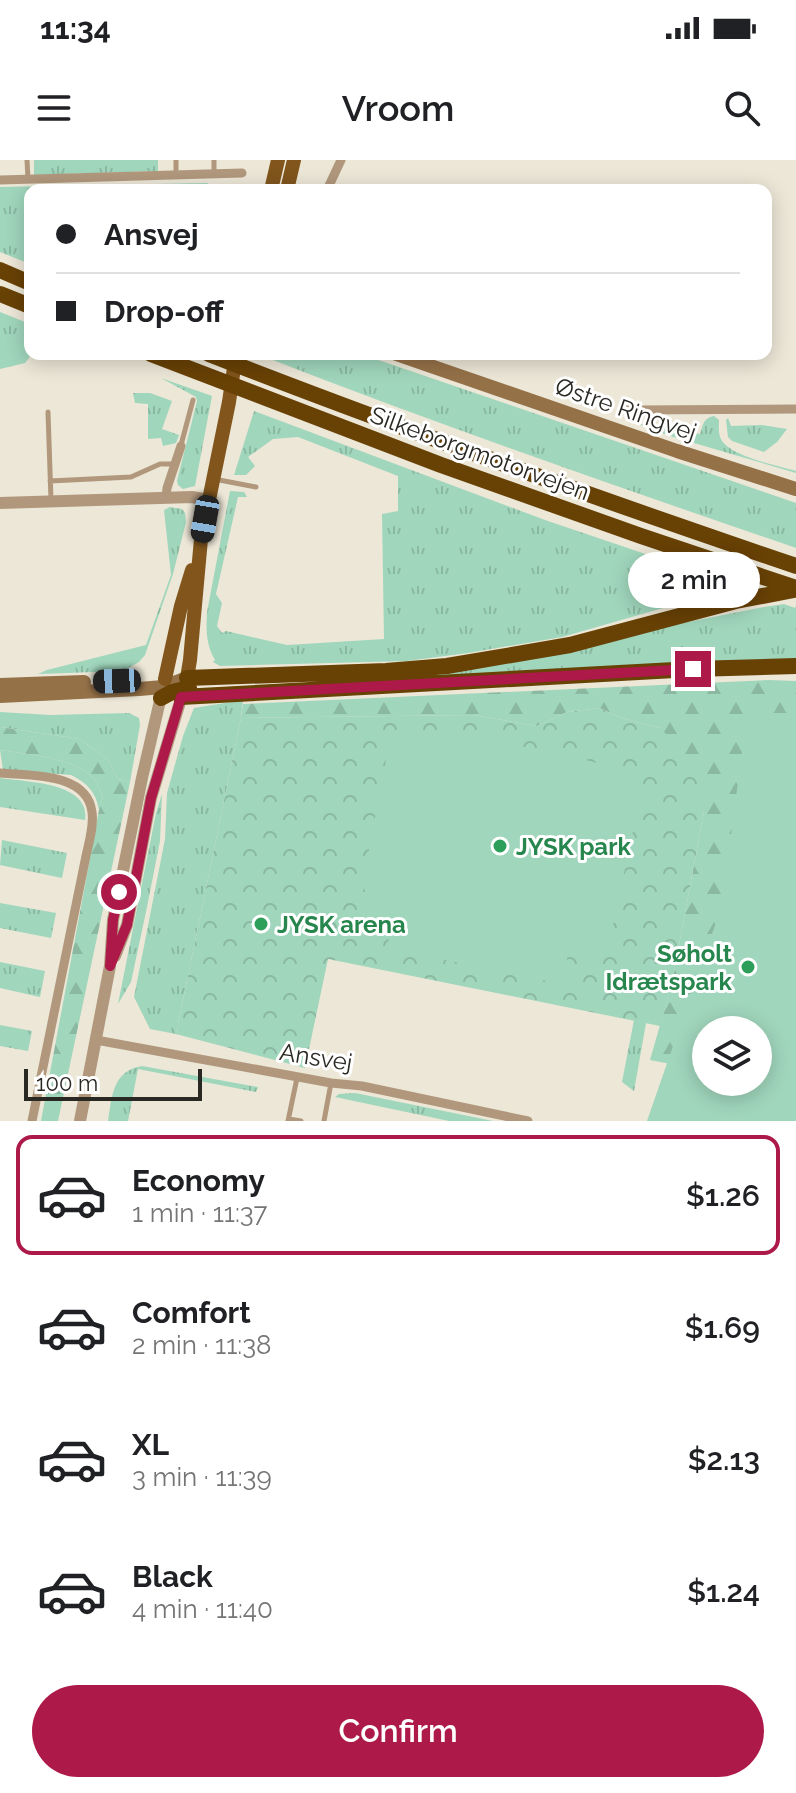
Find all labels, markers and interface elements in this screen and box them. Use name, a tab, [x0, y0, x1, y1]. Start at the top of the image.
text: 11:34	[40, 11, 111, 46]
icon: menu	[32, 86, 76, 130]
icon: search	[720, 86, 764, 130]
text: Vroom	[342, 87, 454, 129]
text: Ansvej	[104, 217, 198, 252]
text: Drop-off	[104, 294, 224, 329]
street label: Østre Ringvej	[552, 371, 700, 447]
street label: Silkeborgmotorvejen	[366, 400, 594, 506]
car	[189, 493, 221, 545]
callout: 2 min	[627, 553, 759, 609]
text: 2 min	[661, 565, 727, 595]
route end	[675, 651, 711, 687]
car	[93, 668, 141, 694]
place label: JYSK park	[516, 832, 631, 861]
marker: JYSK park	[491, 837, 509, 855]
route start	[101, 874, 137, 910]
place label: JYSK arena	[277, 910, 406, 939]
marker: JYSK arena	[252, 915, 270, 933]
place label: Søholt Idrætspark	[606, 939, 733, 996]
marker: Søholt Idrætspark	[739, 958, 757, 976]
map controls	[692, 1016, 772, 1096]
button: layers	[692, 1016, 772, 1096]
street label: Ansvej	[277, 1037, 355, 1077]
scale bar	[24, 1065, 202, 1101]
text: 100 m	[36, 1070, 98, 1096]
icon: car	[36, 1159, 108, 1231]
text: Economy	[132, 1163, 265, 1198]
text: $1.26	[686, 1178, 760, 1213]
text: 1 min · 11:37	[132, 1198, 267, 1228]
icon: car	[36, 1291, 108, 1363]
text: Comfort	[132, 1295, 251, 1330]
text: $1.69	[685, 1310, 760, 1345]
text: 2 min · 11:38	[132, 1330, 272, 1360]
icon: car	[36, 1423, 108, 1495]
text: XL	[132, 1427, 169, 1462]
text: $2.13	[688, 1442, 760, 1477]
text: 3 min · 11:39	[132, 1462, 272, 1492]
icon: car	[36, 1555, 108, 1627]
text: Black	[132, 1559, 213, 1594]
text: $1.24	[687, 1574, 760, 1609]
text: 4 min · 11:40	[132, 1594, 273, 1624]
button: Confirm	[32, 1685, 764, 1777]

